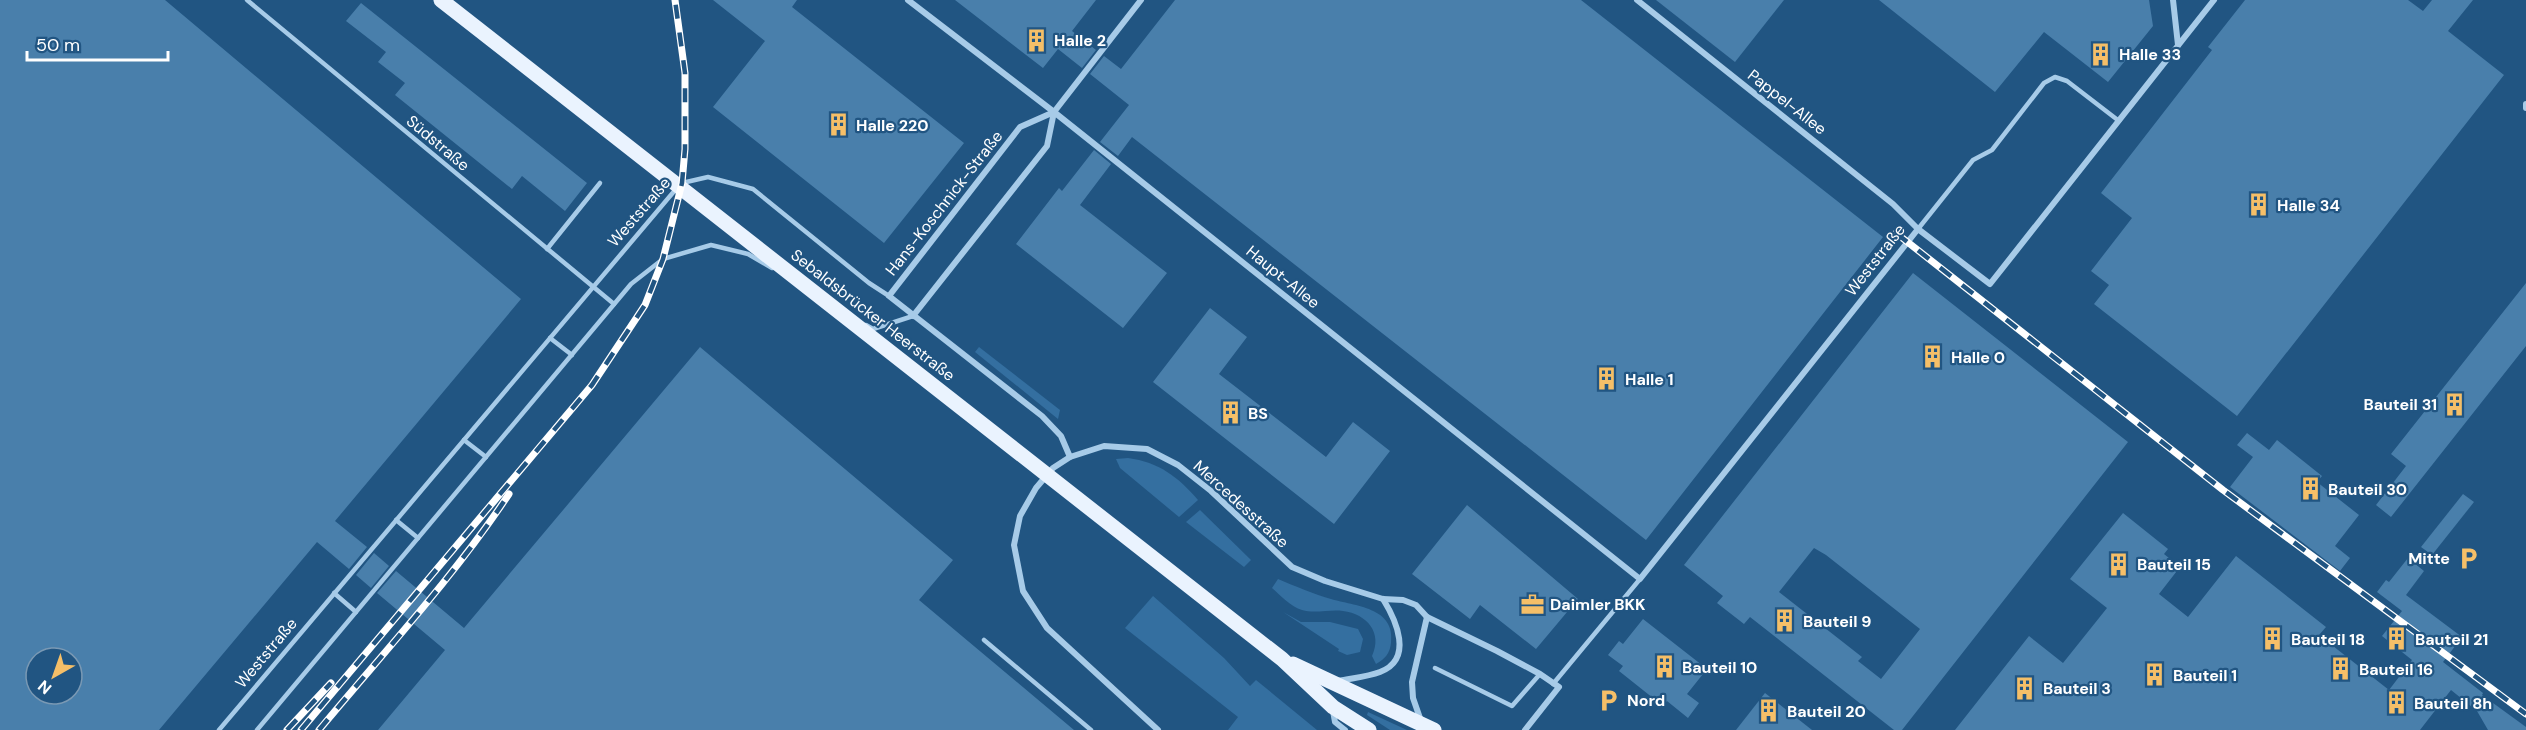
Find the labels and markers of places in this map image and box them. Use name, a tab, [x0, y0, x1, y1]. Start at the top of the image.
building icon: Halle 2	[1023, 27, 1049, 53]
place label: Halle 2	[1054, 30, 1106, 51]
building icon: Halle 33	[2088, 41, 2114, 67]
place label: Halle 33	[2119, 44, 2181, 65]
building icon: Halle 220	[825, 112, 851, 138]
place label: Halle 220	[856, 115, 928, 136]
building icon: Halle 34	[2246, 192, 2272, 218]
place label: Halle 34	[2277, 195, 2340, 216]
building icon: Halle 0	[1920, 344, 1946, 370]
place label: Halle 0	[1951, 347, 2005, 368]
building icon: Halle 1	[1594, 366, 1620, 392]
place label: Halle 1	[1625, 369, 1674, 390]
building icon: Bauteil 31	[2442, 391, 2468, 417]
place label: Bauteil 31	[2363, 394, 2437, 415]
building icon: BS	[1217, 400, 1243, 426]
place label: BS	[1248, 403, 1268, 424]
building icon: Bauteil 30	[2297, 476, 2323, 502]
place label: Bauteil 30	[2328, 479, 2407, 500]
parking icon: Mitte	[2455, 545, 2481, 571]
place label: Mitte	[2408, 548, 2450, 569]
building icon: Bauteil 15	[2106, 551, 2132, 577]
place label: Bauteil 15	[2137, 554, 2211, 575]
office icon: Daimler BKK	[1519, 591, 1545, 617]
place label: Daimler BKK	[1550, 594, 1646, 615]
building icon: Bauteil 9	[1772, 608, 1798, 634]
place label: Bauteil 9	[1803, 611, 1871, 632]
building icon: Bauteil 18	[2260, 626, 2286, 652]
building icon: Bauteil 21	[2384, 626, 2410, 652]
place label: Bauteil 18	[2291, 629, 2365, 650]
place label: Bauteil 21	[2415, 629, 2488, 650]
building icon: Bauteil 10	[1651, 654, 1677, 680]
building icon: Bauteil 16	[2328, 656, 2354, 682]
place label: Bauteil 10	[1682, 657, 1757, 678]
place label: Bauteil 16	[2359, 659, 2433, 680]
building icon: Bauteil 1	[2142, 662, 2168, 688]
place label: Bauteil 1	[2173, 665, 2237, 686]
building icon: Bauteil 3	[2012, 675, 2038, 701]
place label: Bauteil 3	[2043, 678, 2111, 699]
parking icon: Nord	[1596, 687, 1622, 713]
place label: Nord	[1627, 690, 1665, 711]
building icon: Bauteil 8h	[2383, 690, 2409, 716]
place label: Bauteil 8h	[2414, 693, 2492, 714]
building icon: Bauteil 20	[1756, 698, 1782, 724]
place label: Bauteil 20	[1787, 701, 1866, 722]

